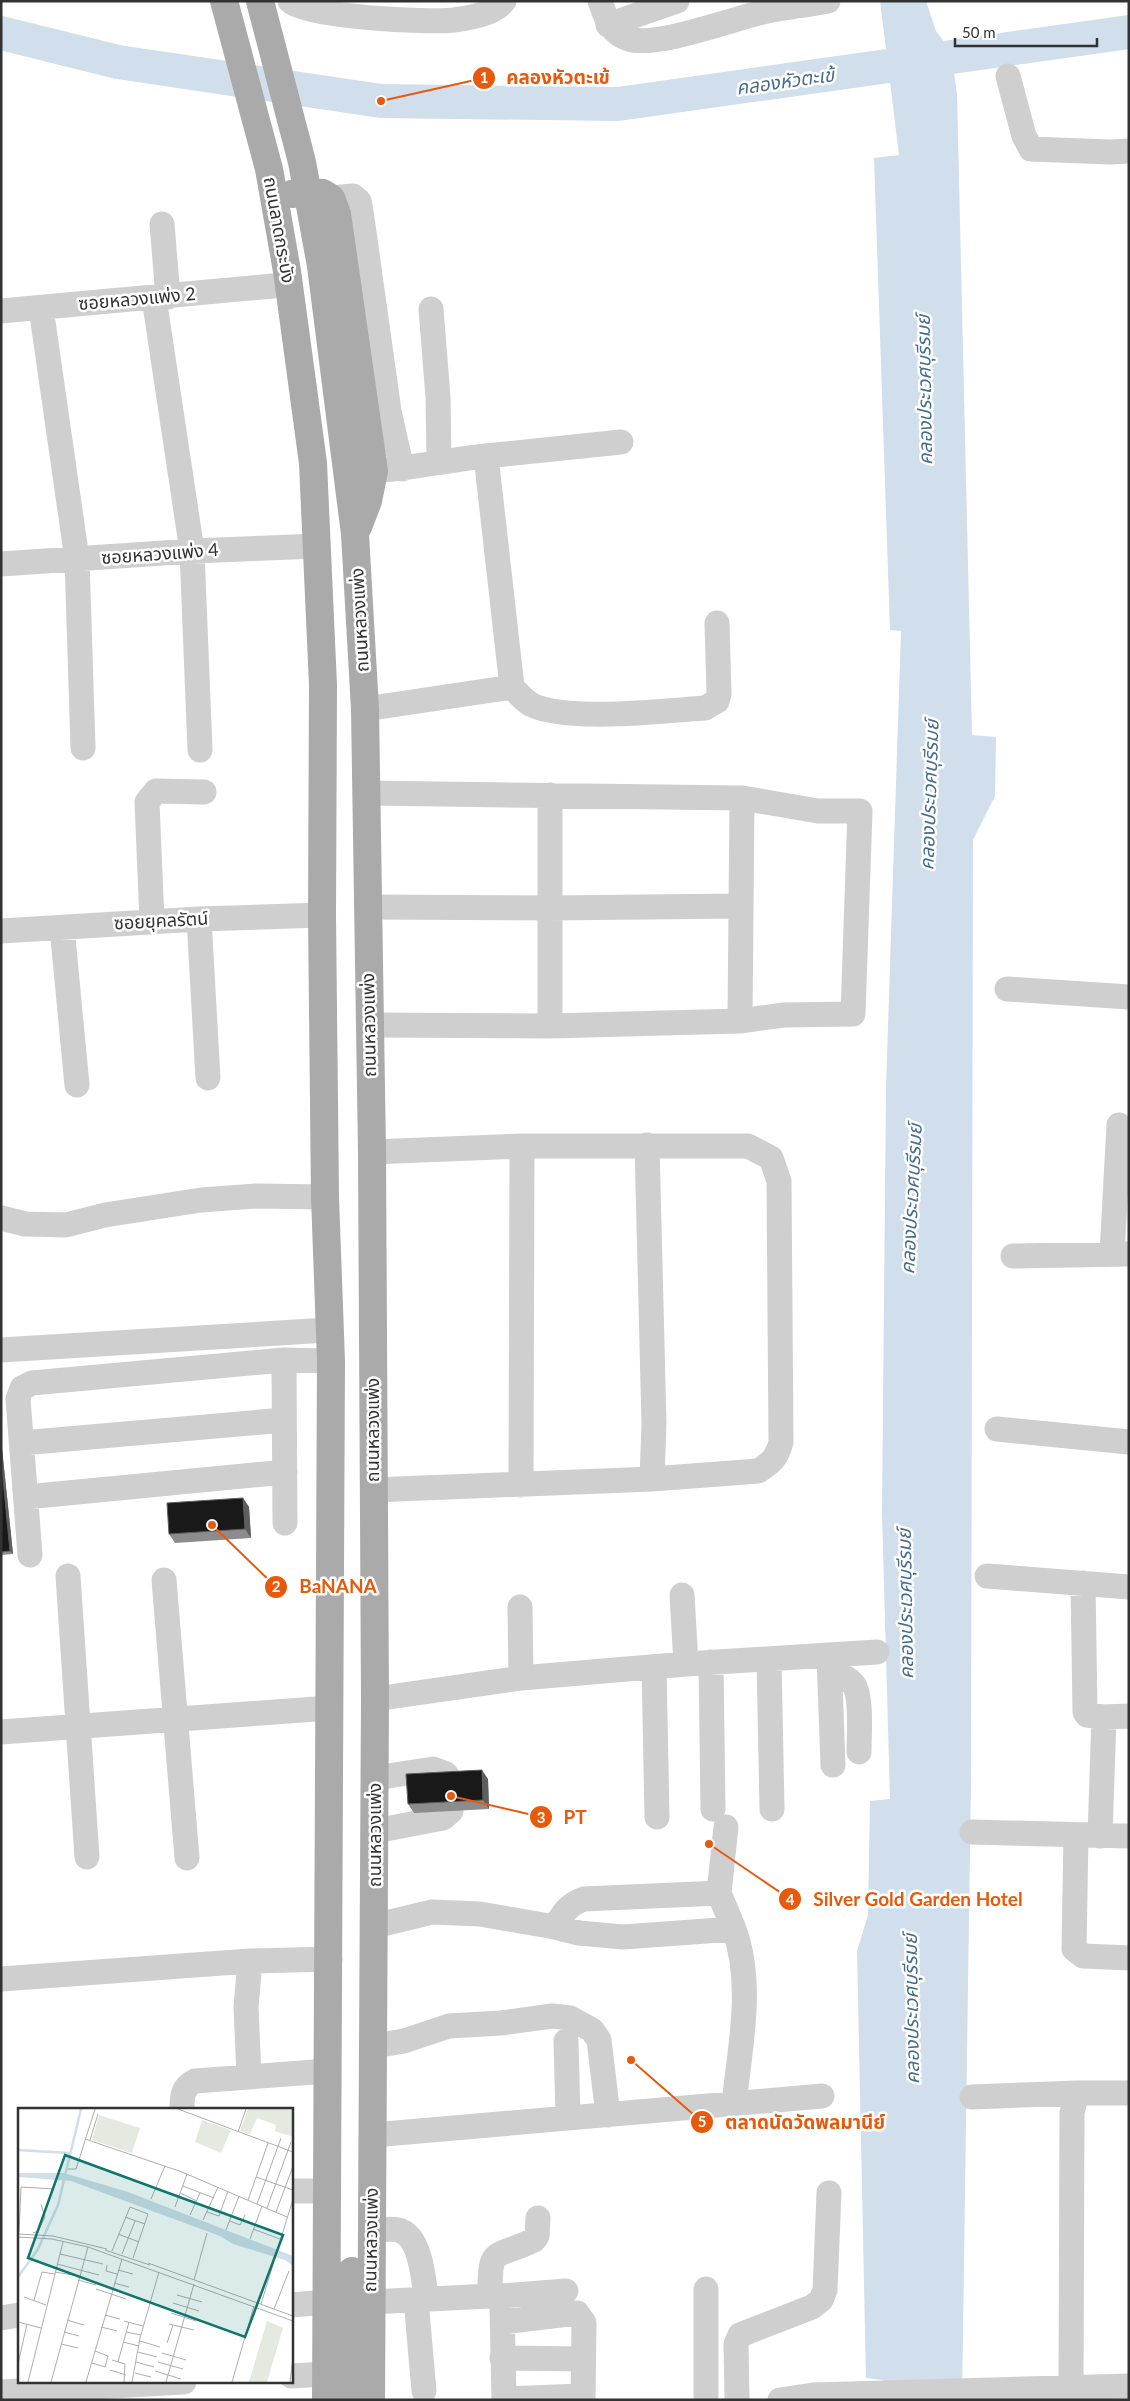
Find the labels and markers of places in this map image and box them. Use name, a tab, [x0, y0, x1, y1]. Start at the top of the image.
callout: คลองหัวตะเข้	[471, 61, 620, 95]
callout: BaNANA	[264, 1570, 386, 1604]
callout: PT	[528, 1800, 596, 1834]
callout: Silver Gold Garden Hotel	[778, 1882, 1033, 1916]
callout: ตลาดนัดวัดพลมานีย์	[690, 2105, 895, 2139]

